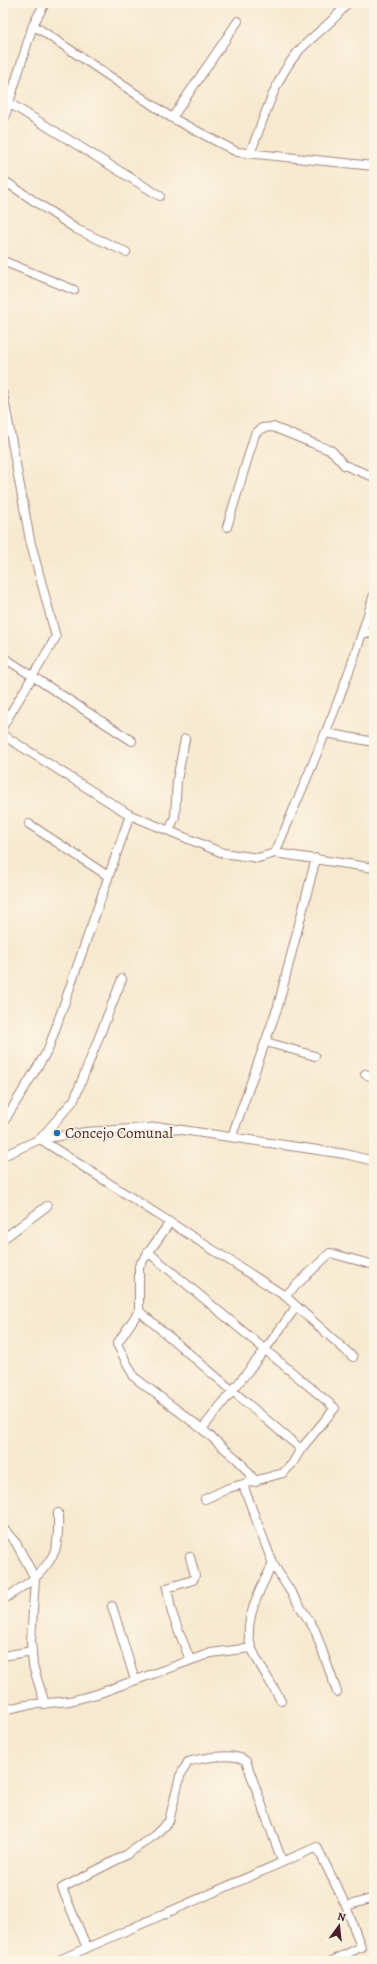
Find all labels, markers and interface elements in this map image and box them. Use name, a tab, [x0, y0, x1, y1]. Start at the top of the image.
place label: Concejo Comunal	[65, 1123, 173, 1143]
marker: Concejo Comunal	[52, 1128, 62, 1138]
north arrow	[319, 1906, 359, 1946]
text: N	[336, 1909, 347, 1925]

